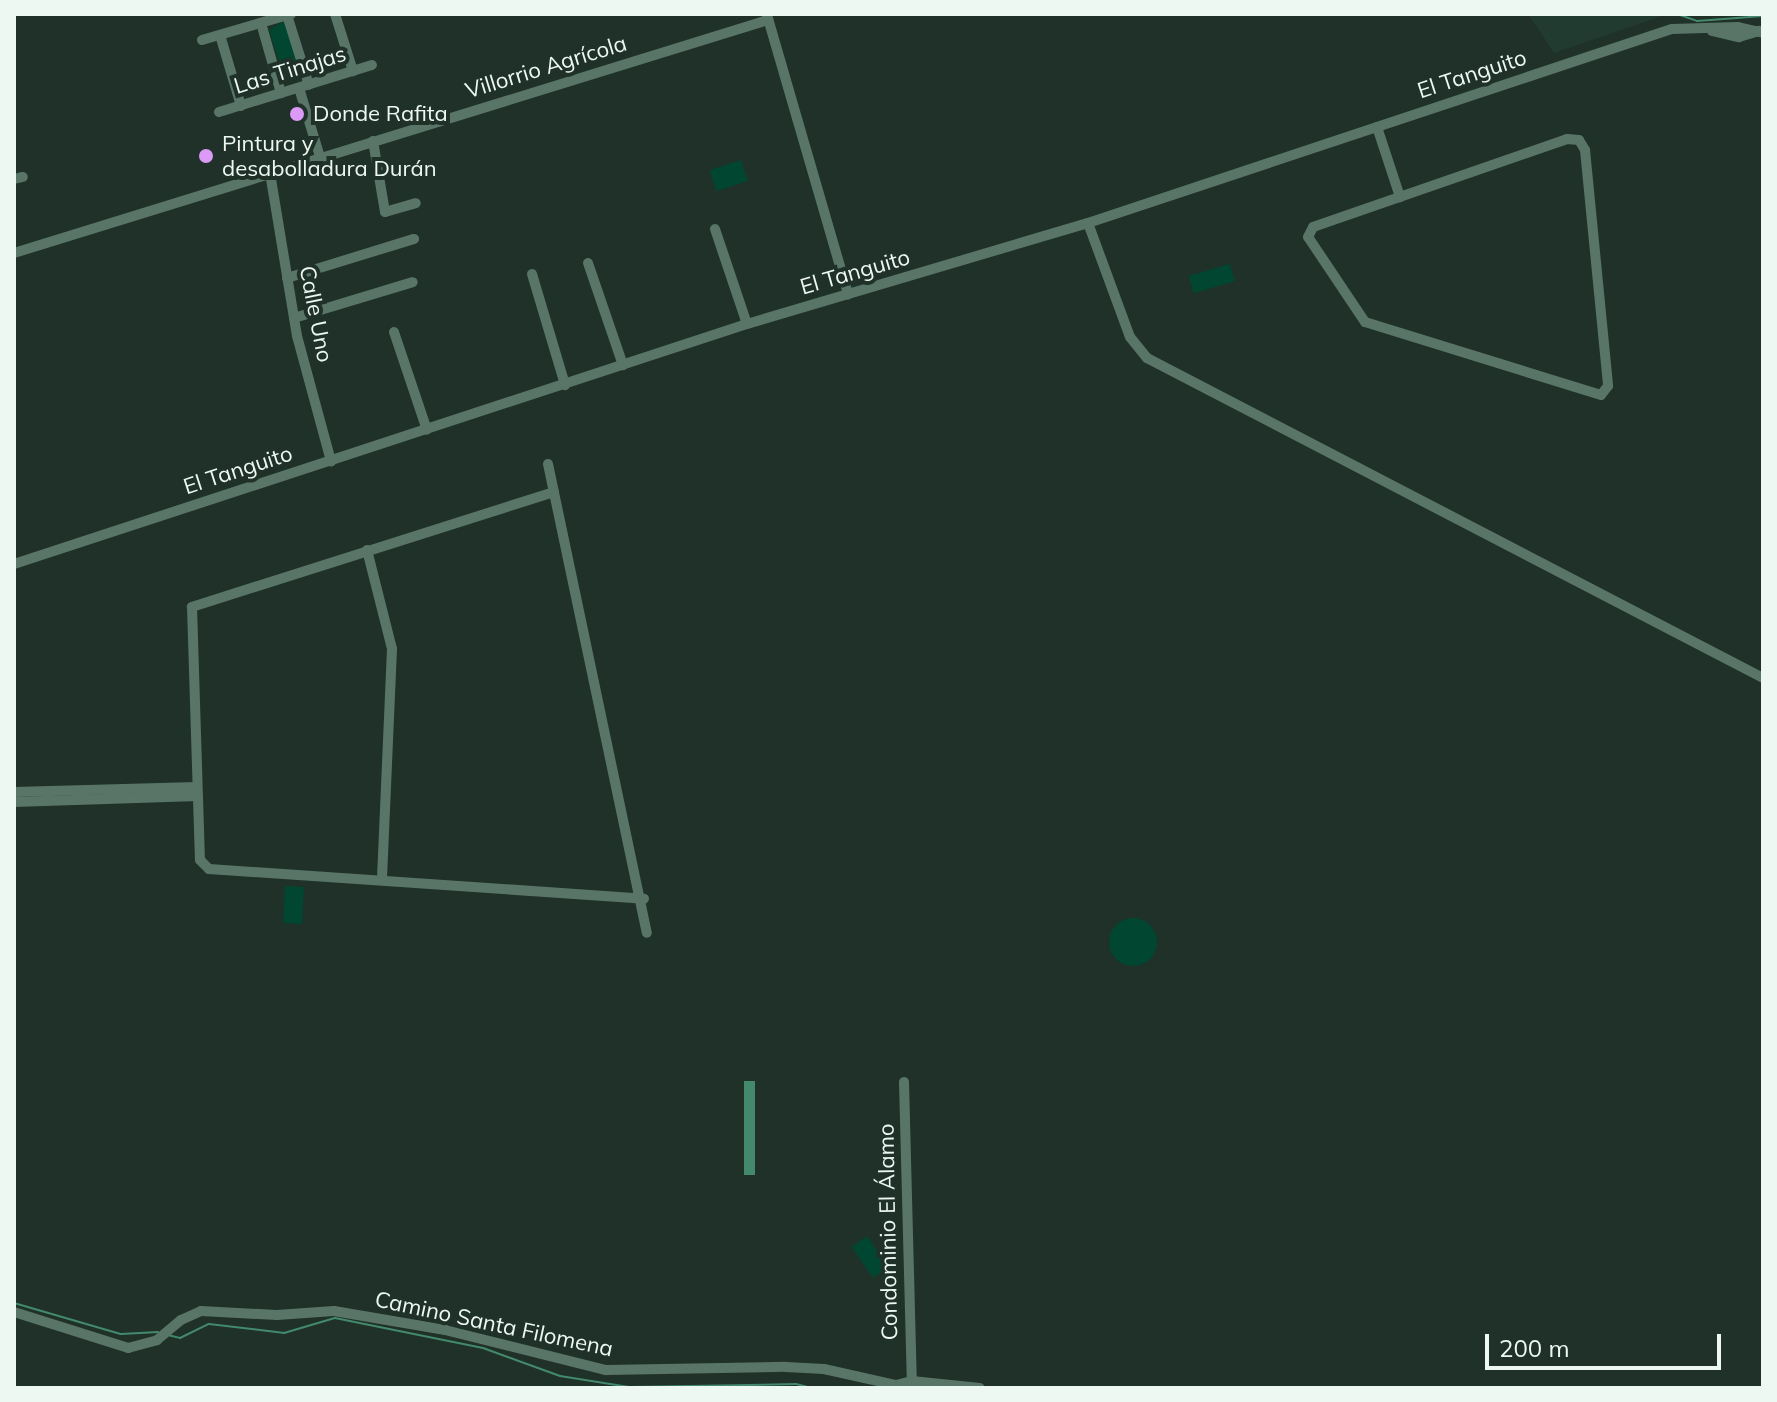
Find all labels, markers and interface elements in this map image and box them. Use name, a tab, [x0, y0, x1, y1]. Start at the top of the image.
street label: Villorrio Agrícola	[462, 30, 630, 104]
street label: Las Tinajas	[231, 40, 349, 100]
street label: El Tanguito	[1414, 44, 1530, 104]
place label: Donde Rafita	[313, 101, 448, 127]
marker: Donde Rafita	[288, 105, 306, 123]
place label: Pintura y desabolladura Durán	[222, 130, 437, 182]
marker: Pintura y desabolladura Durán	[197, 147, 215, 165]
street label: El Tanguito	[797, 244, 913, 300]
street label: Calle Uno	[294, 264, 338, 364]
street label: El Tanguito	[180, 440, 296, 500]
street label: Condominio El Álamo	[873, 1123, 903, 1341]
street label: Camino Santa Filomena	[372, 1286, 616, 1362]
scale bar	[1489, 1318, 1725, 1368]
text: 200 m	[1499, 1333, 1570, 1363]

